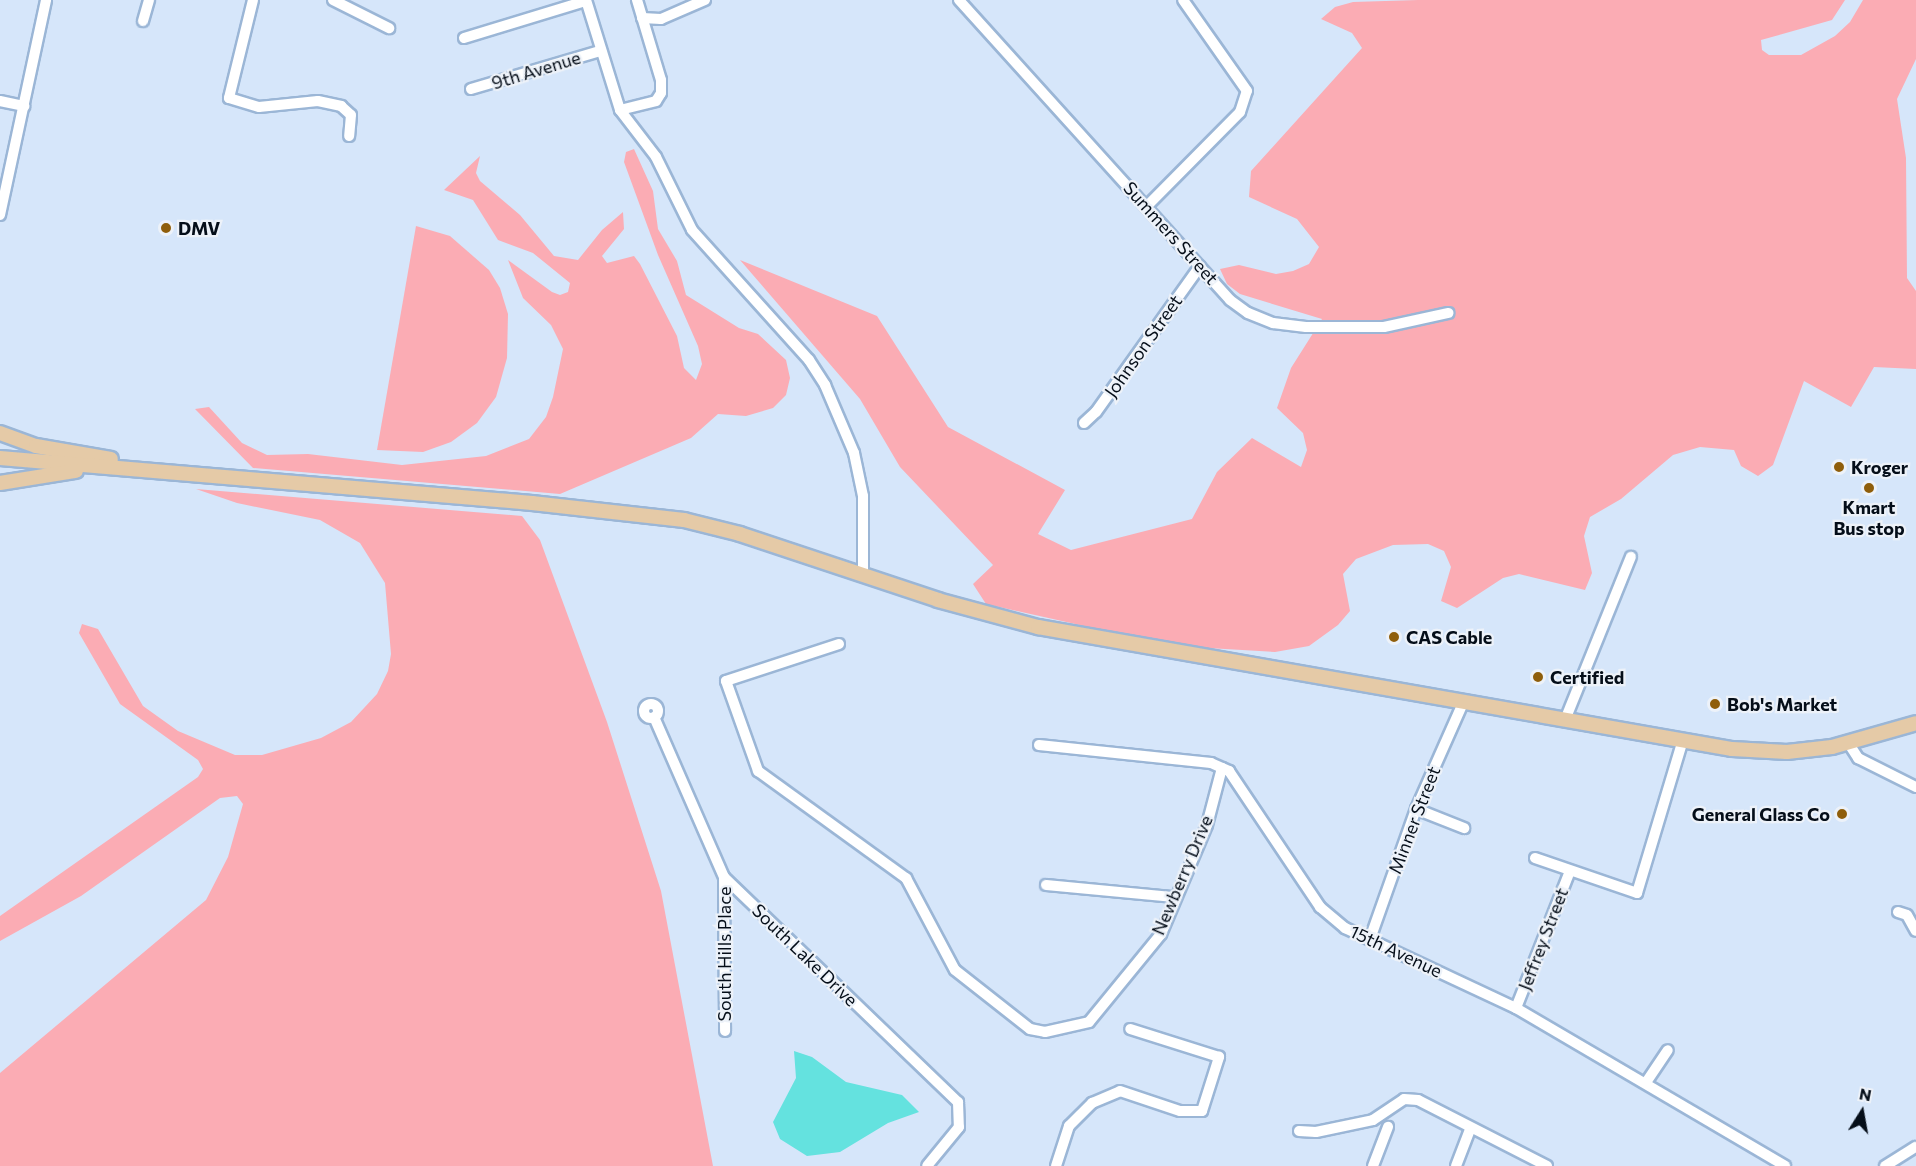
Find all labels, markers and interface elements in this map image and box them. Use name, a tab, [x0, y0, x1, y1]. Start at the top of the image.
street label: 9th Avenue	[489, 46, 583, 94]
street label: Summers Street	[1119, 177, 1223, 289]
place label: DMV	[178, 217, 220, 239]
marker: DMV	[159, 221, 173, 235]
street label: Johnson Street	[1100, 291, 1186, 401]
place label: Kroger	[1851, 456, 1908, 478]
marker: Kroger	[1832, 460, 1846, 474]
marker: Kmart Bus stop	[1862, 481, 1876, 495]
place label: Kmart Bus stop	[1833, 497, 1905, 540]
place label: CAS Cable	[1406, 626, 1492, 648]
marker: CAS Cable	[1387, 630, 1401, 644]
place label: Certified	[1550, 666, 1624, 688]
marker: Certified	[1531, 670, 1545, 684]
place label: Bob's Market	[1727, 693, 1837, 715]
marker: Bob's Market	[1708, 697, 1722, 711]
street label: Minner Street	[1384, 763, 1444, 877]
place label: General Glass Co	[1692, 803, 1830, 825]
marker: General Glass Co	[1835, 807, 1849, 821]
street label: Newberry Drive	[1147, 812, 1217, 938]
street label: Jeffrey Street	[1514, 885, 1572, 993]
street label: South Hills Place	[713, 886, 735, 1022]
street label: South Lake Drive	[748, 899, 862, 1011]
street label: 15th Avenue	[1346, 920, 1446, 982]
north arrow	[1832, 1082, 1892, 1142]
text: N	[1858, 1083, 1873, 1104]

